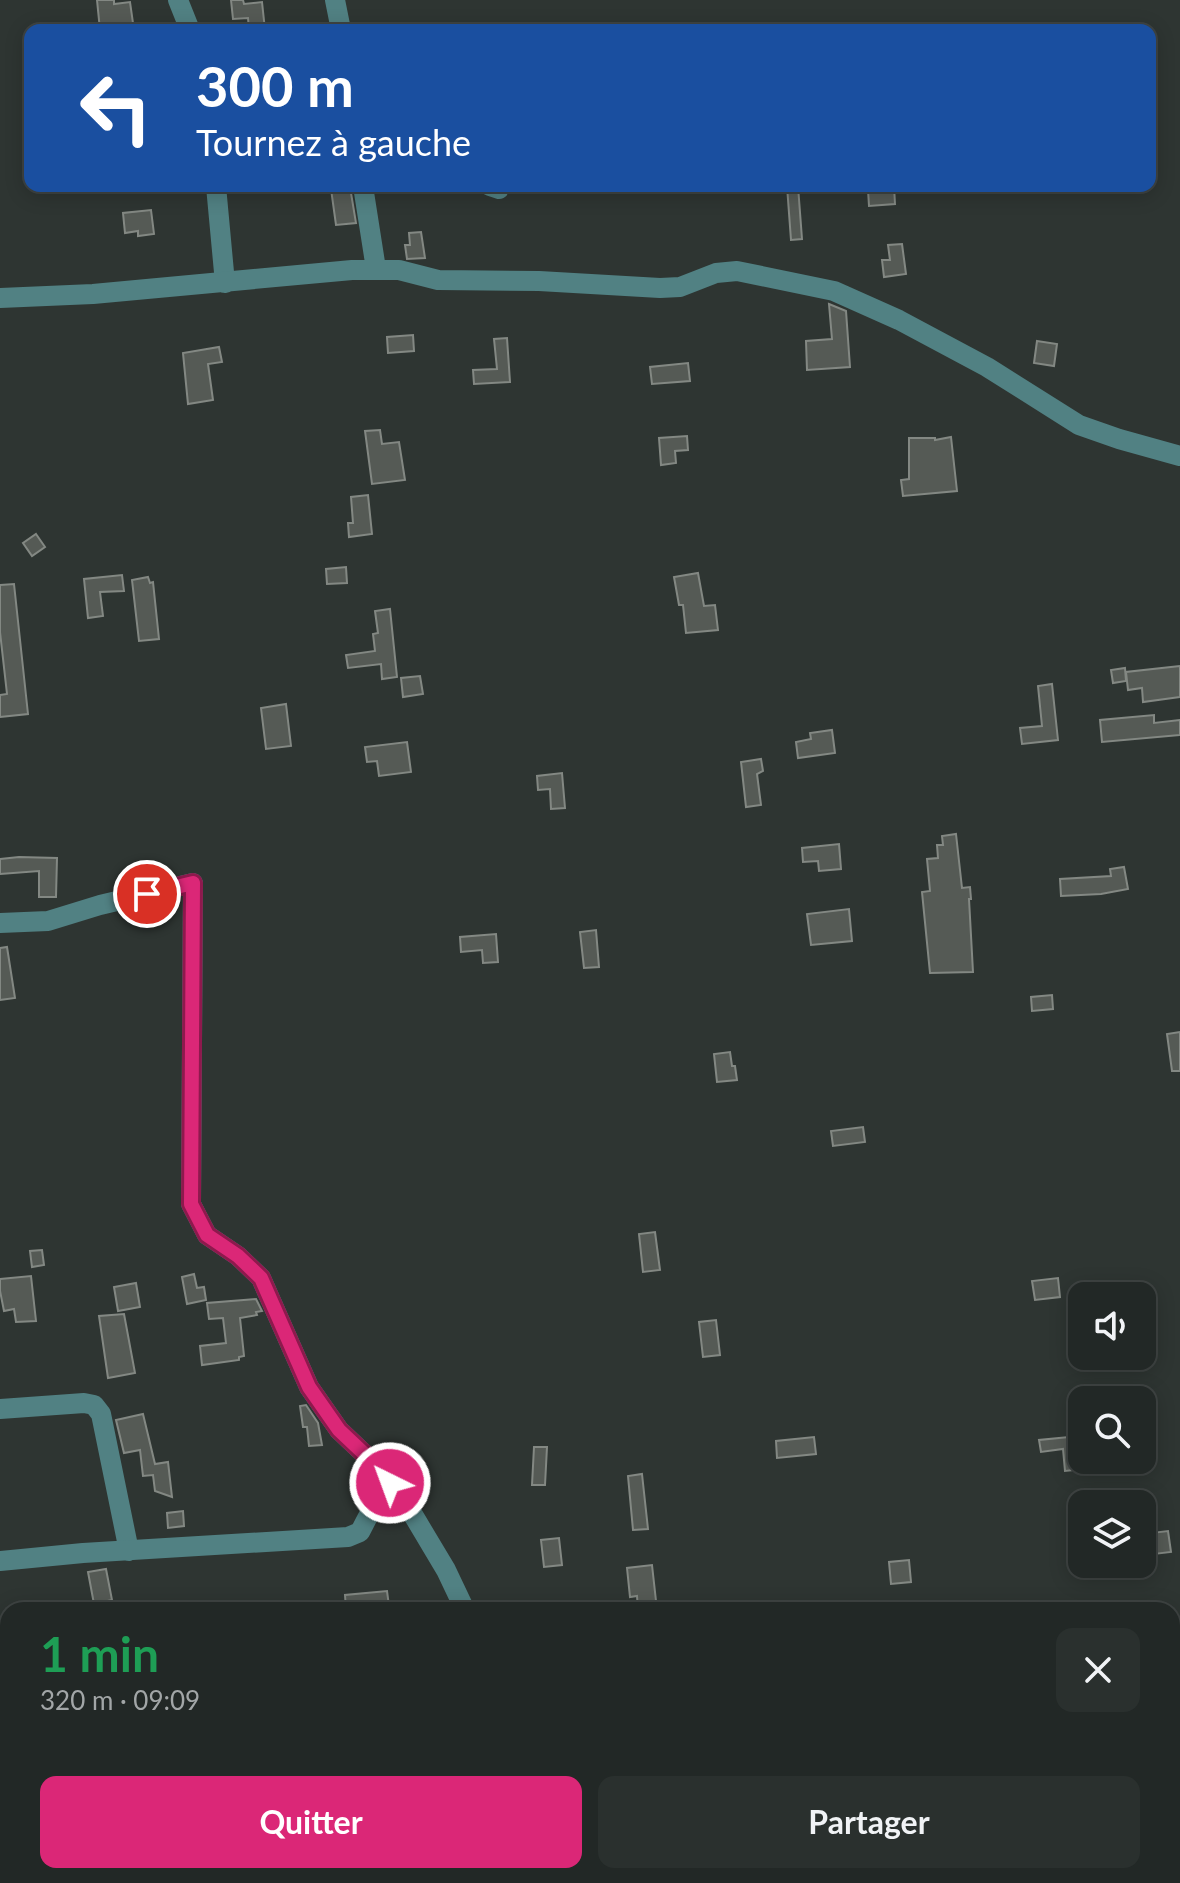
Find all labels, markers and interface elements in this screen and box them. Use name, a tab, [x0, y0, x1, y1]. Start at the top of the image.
text: 300 m	[196, 52, 354, 119]
icon: left	[64, 56, 168, 160]
text: Tournez à gauche	[196, 120, 471, 164]
pin	[113, 860, 181, 928]
icon: arrive	[125, 872, 169, 916]
map controls	[1068, 1282, 1156, 1578]
button: sound	[1068, 1282, 1156, 1370]
button: search	[1068, 1386, 1156, 1474]
position arrow	[348, 1441, 432, 1525]
button: layers	[1068, 1490, 1156, 1578]
text: 1 min	[40, 1625, 159, 1682]
button: close	[1056, 1628, 1140, 1712]
text: 320 m · 09:09	[40, 1684, 200, 1716]
button: Quitter	[40, 1776, 582, 1868]
button: Partager	[598, 1776, 1140, 1868]

